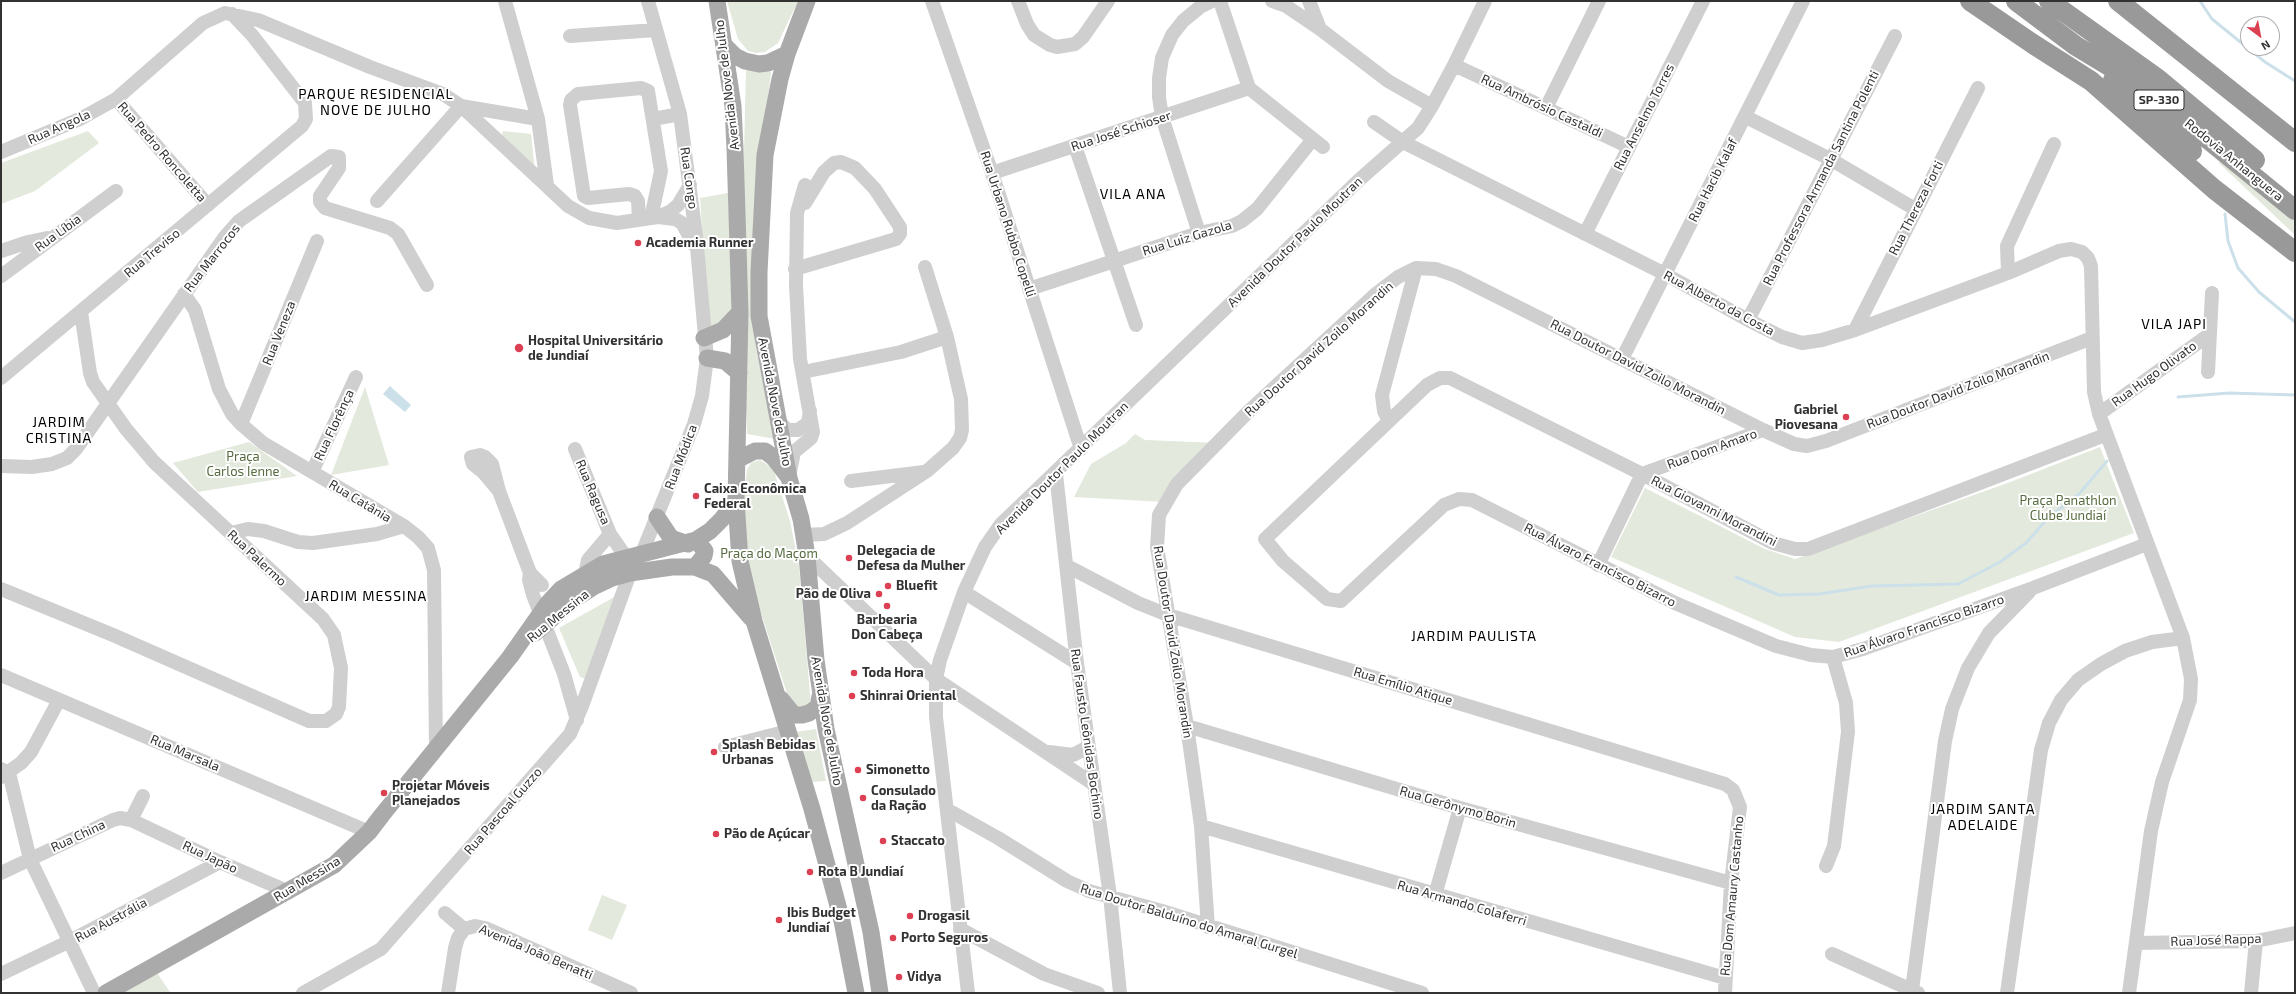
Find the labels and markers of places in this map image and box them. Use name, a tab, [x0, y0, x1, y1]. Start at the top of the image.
place label: Academia Runner	[646, 235, 753, 251]
marker: Academia Runner	[633, 238, 643, 248]
place label: Hospital Universitário de Jundiaí	[528, 333, 663, 364]
marker: Hospital Universitário de Jundiaí	[513, 342, 525, 354]
place label: Gabriel Piovesana	[1775, 402, 1838, 433]
marker: Gabriel Piovesana	[1841, 412, 1851, 422]
place label: Caixa Econômica Federal	[704, 481, 806, 512]
marker: Caixa Econômica Federal	[691, 491, 701, 501]
place label: Delegacia de Defesa da Mulher	[857, 543, 965, 574]
marker: Delegacia de Defesa da Mulher	[844, 553, 854, 563]
place label: Bluefit	[896, 578, 938, 594]
marker: Bluefit	[883, 581, 893, 591]
place label: Pão de Oliva	[796, 586, 871, 602]
marker: Pão de Oliva	[874, 589, 884, 599]
marker: Barbearia Don Cabeça	[882, 601, 892, 611]
place label: Barbearia Don Cabeça	[851, 612, 923, 643]
place label: Toda Hora	[862, 665, 924, 681]
marker: Toda Hora	[849, 668, 859, 678]
place label: Shinrai Oriental	[860, 688, 956, 704]
marker: Shinrai Oriental	[847, 691, 857, 701]
place label: Splash Bebidas Urbanas	[722, 737, 816, 768]
marker: Splash Bebidas Urbanas	[709, 747, 719, 757]
place label: Simonetto	[866, 762, 930, 778]
marker: Simonetto	[853, 765, 863, 775]
place label: Projetar Móveis Planejados	[392, 778, 490, 809]
place label: Consulado da Ração	[871, 783, 936, 814]
marker: Projetar Móveis Planejados	[379, 788, 389, 798]
marker: Consulado da Ração	[858, 793, 868, 803]
place label: Pão de Açúcar	[724, 826, 810, 842]
marker: Pão de Açúcar	[711, 829, 721, 839]
place label: Staccato	[891, 833, 945, 849]
marker: Staccato	[878, 836, 888, 846]
place label: Rota B Jundiaí	[818, 864, 903, 880]
marker: Rota B Jundiaí	[805, 867, 815, 877]
place label: Ibis Budget Jundiaí	[787, 905, 856, 936]
place label: Drogasil	[918, 908, 970, 924]
marker: Drogasil	[905, 911, 915, 921]
marker: Ibis Budget Jundiaí	[774, 915, 784, 925]
place label: Porto Seguros	[901, 930, 988, 946]
marker: Porto Seguros	[888, 933, 898, 943]
place label: Vidya	[907, 969, 941, 985]
marker: Vidya	[894, 972, 904, 982]

